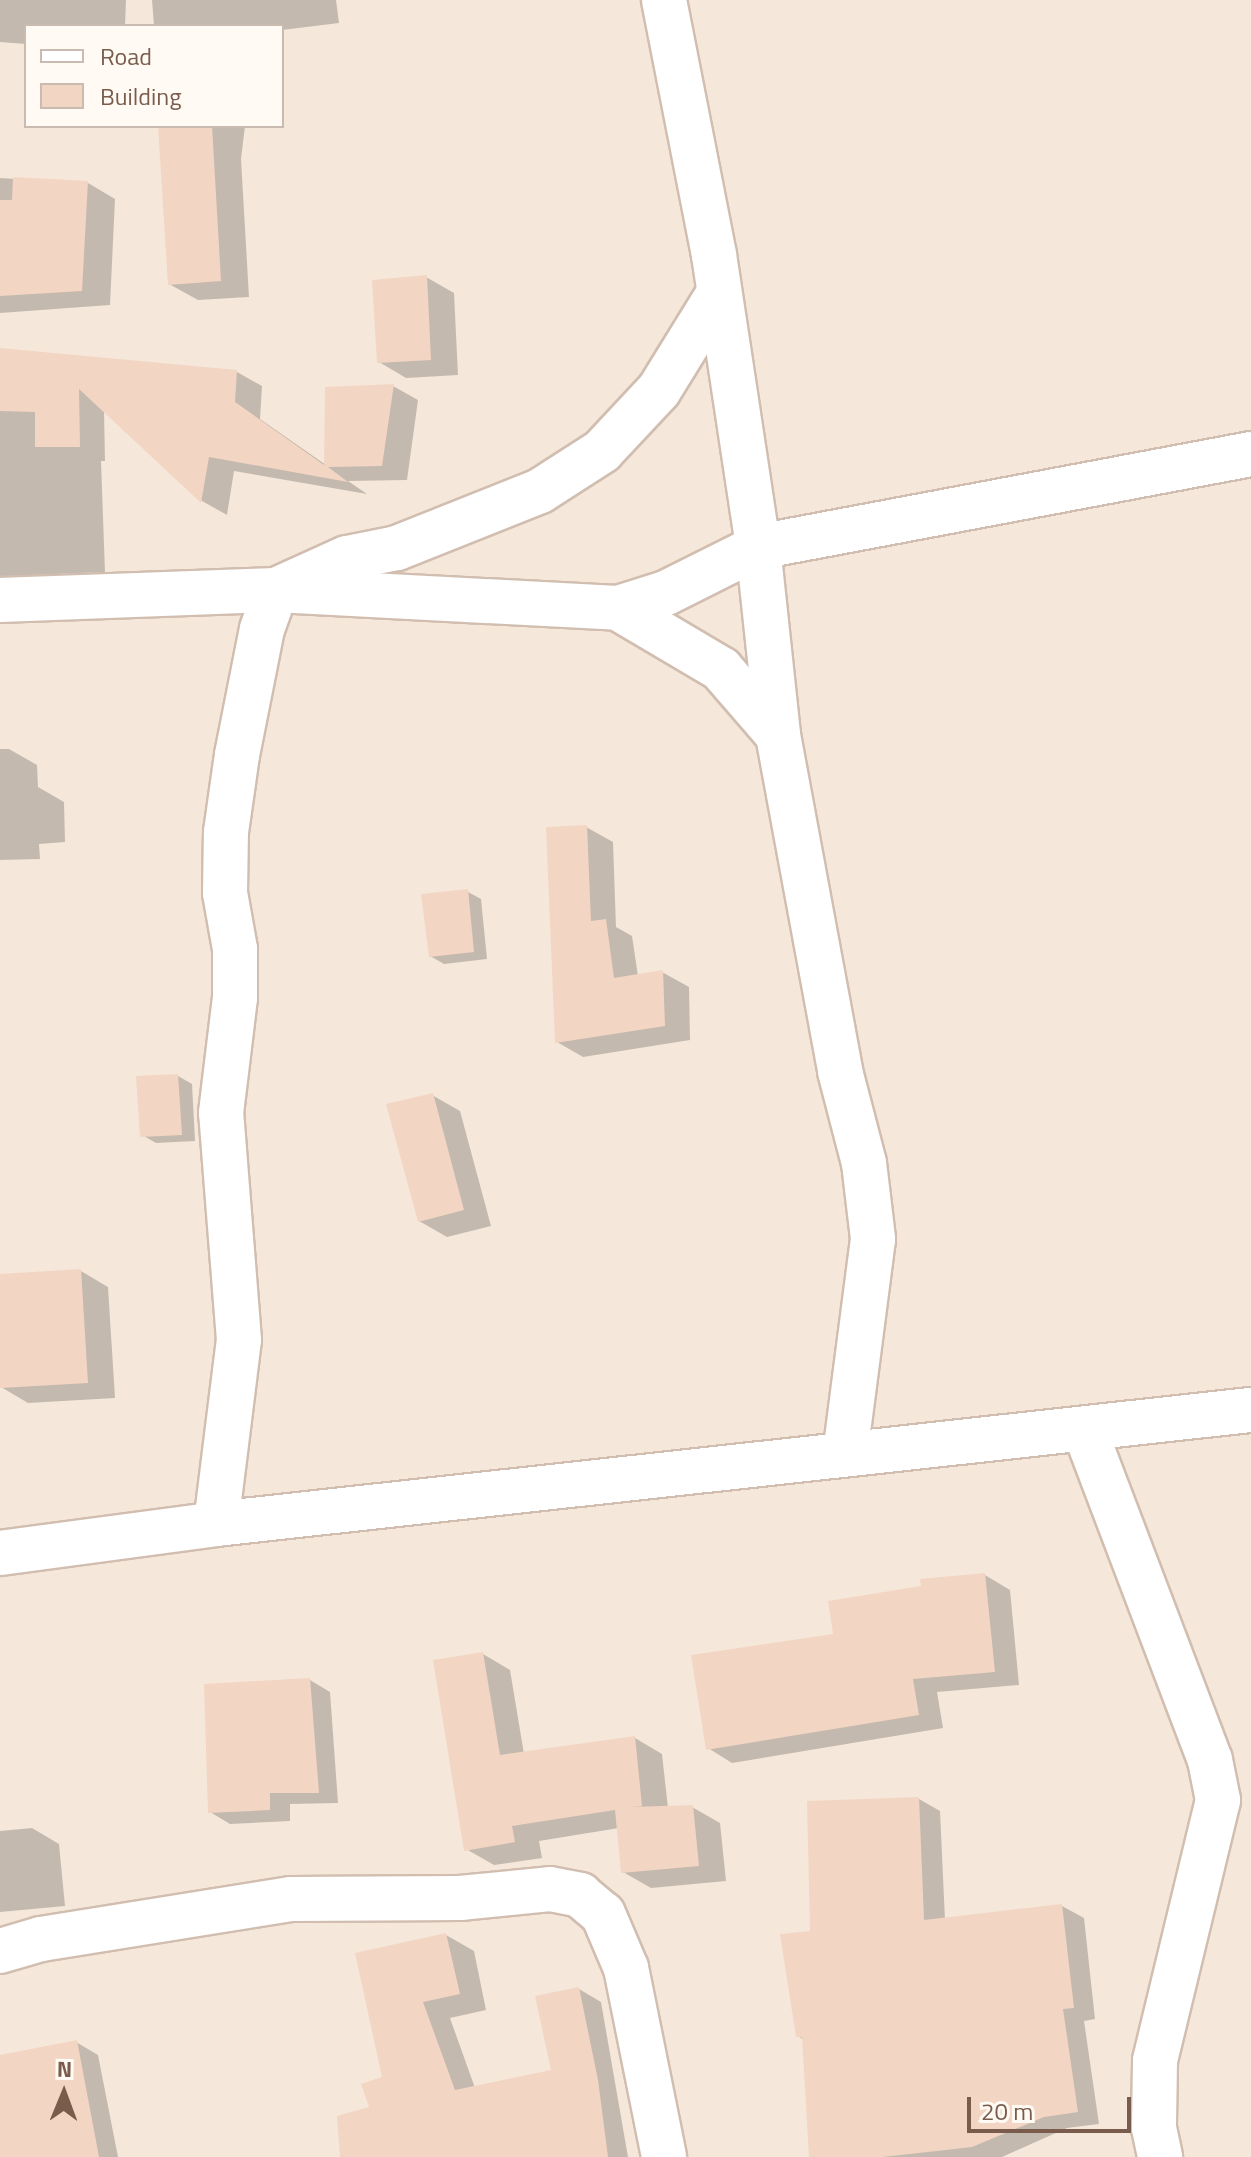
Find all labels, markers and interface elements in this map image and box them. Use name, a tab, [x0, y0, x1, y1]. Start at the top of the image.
legend	[24, 24, 284, 128]
text: Road	[100, 38, 152, 74]
text: Building	[100, 78, 182, 114]
text: N	[56, 2052, 72, 2086]
north arrow	[24, 2053, 104, 2133]
scale bar	[971, 2081, 1135, 2131]
text: 20 m	[981, 2093, 1033, 2129]

